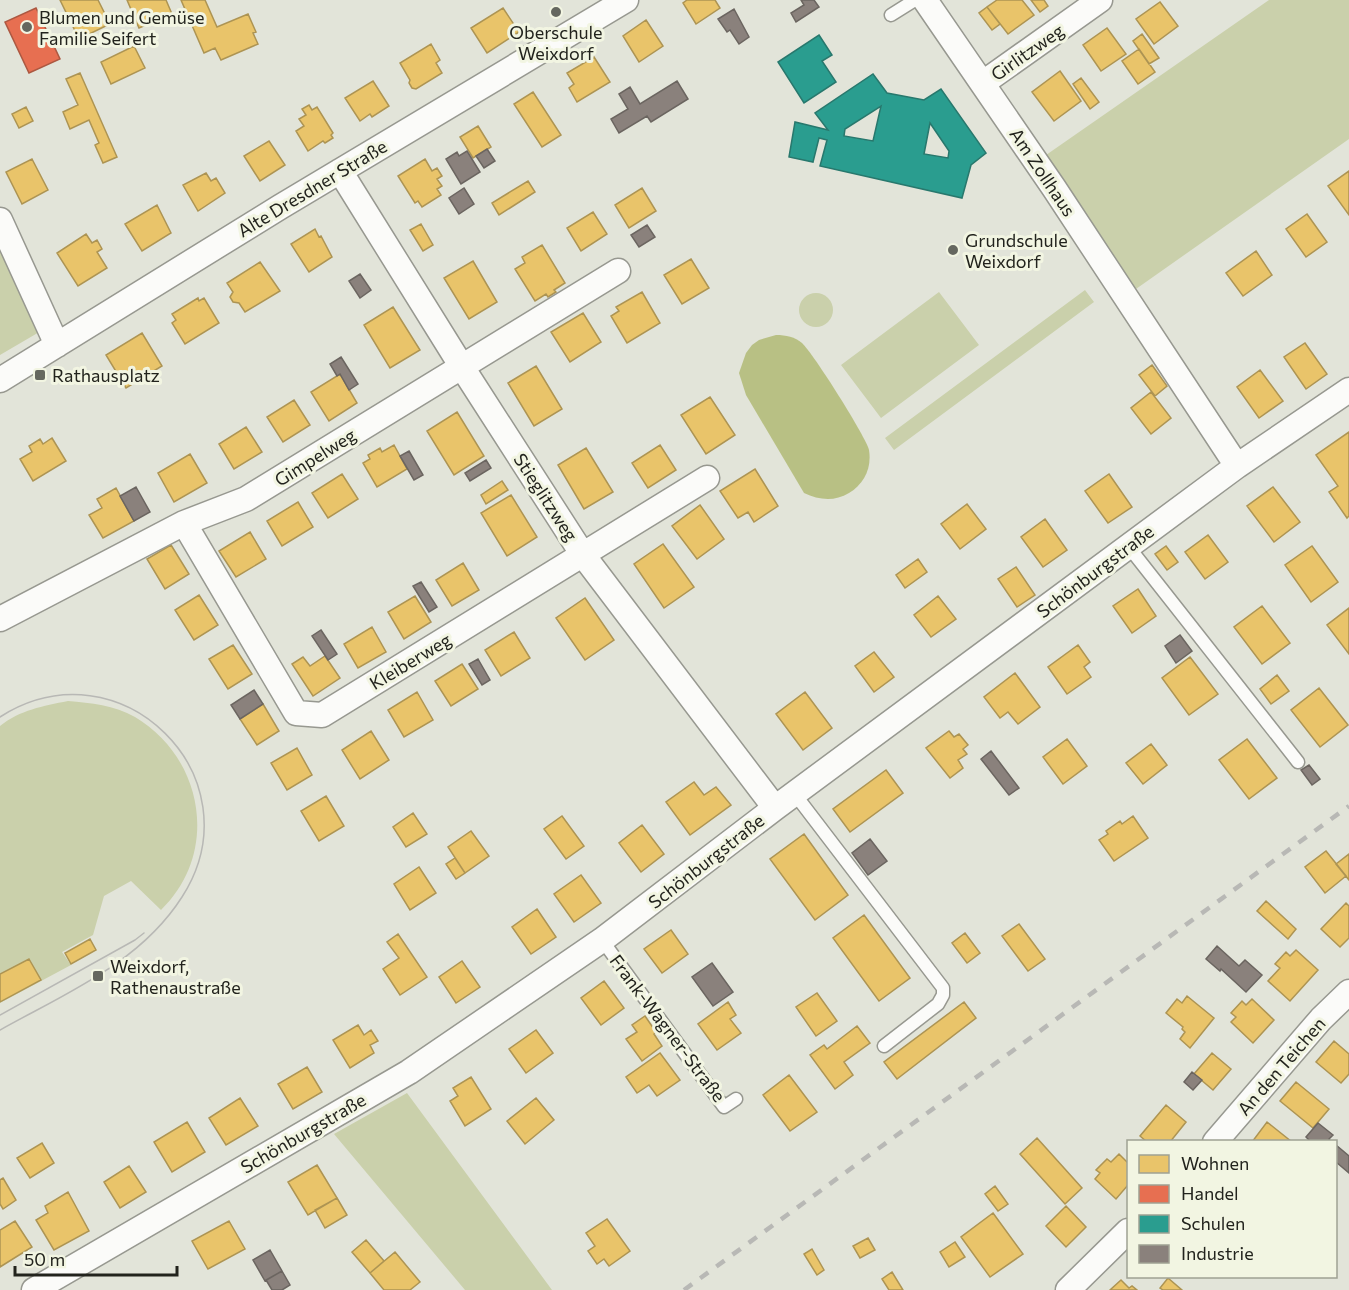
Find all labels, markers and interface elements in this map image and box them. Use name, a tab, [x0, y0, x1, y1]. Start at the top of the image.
marker: Oberschule Weixdorf	[549, 5, 563, 19]
place label: Blumen und Gemüse Familie Seifert	[39, 6, 205, 49]
street label: Girlitzweg	[986, 19, 1068, 85]
marker: Blumen und Gemüse Familie Seifert	[20, 20, 34, 34]
place label: Oberschule Weixdorf	[509, 21, 603, 64]
street label: Am Zollhaus	[1005, 124, 1081, 220]
street label: Alte Dresdner Straße	[233, 135, 391, 241]
place label: Grundschule Weixdorf	[965, 229, 1068, 272]
marker: Grundschule Weixdorf	[946, 243, 960, 257]
place label: Rathausplatz	[52, 364, 160, 386]
marker: Rathausplatz	[33, 368, 47, 382]
street label: Gimpelweg	[270, 423, 360, 491]
street label: Stieglitzweg	[509, 449, 583, 545]
street label: Schönburgstraße	[1032, 520, 1158, 622]
street label: Kleiberweg	[365, 628, 455, 694]
street label: Schönburgstraße	[644, 809, 768, 913]
street label: Frank-Wagner-Straße	[605, 950, 731, 1106]
place label: Weixdorf, Rathenaustraße	[110, 955, 241, 998]
marker: Weixdorf, Rathenaustraße	[91, 969, 105, 983]
street label: An den Teichen	[1232, 1012, 1330, 1120]
street label: Schönburgstraße	[237, 1088, 369, 1178]
legend	[1127, 1140, 1337, 1278]
text: Wohnen	[1181, 1152, 1249, 1174]
text: Handel	[1181, 1182, 1239, 1204]
text: Schulen	[1181, 1212, 1245, 1234]
scale bar	[15, 1239, 177, 1277]
text: Industrie	[1181, 1242, 1254, 1264]
text: 50 m	[24, 1248, 65, 1270]

